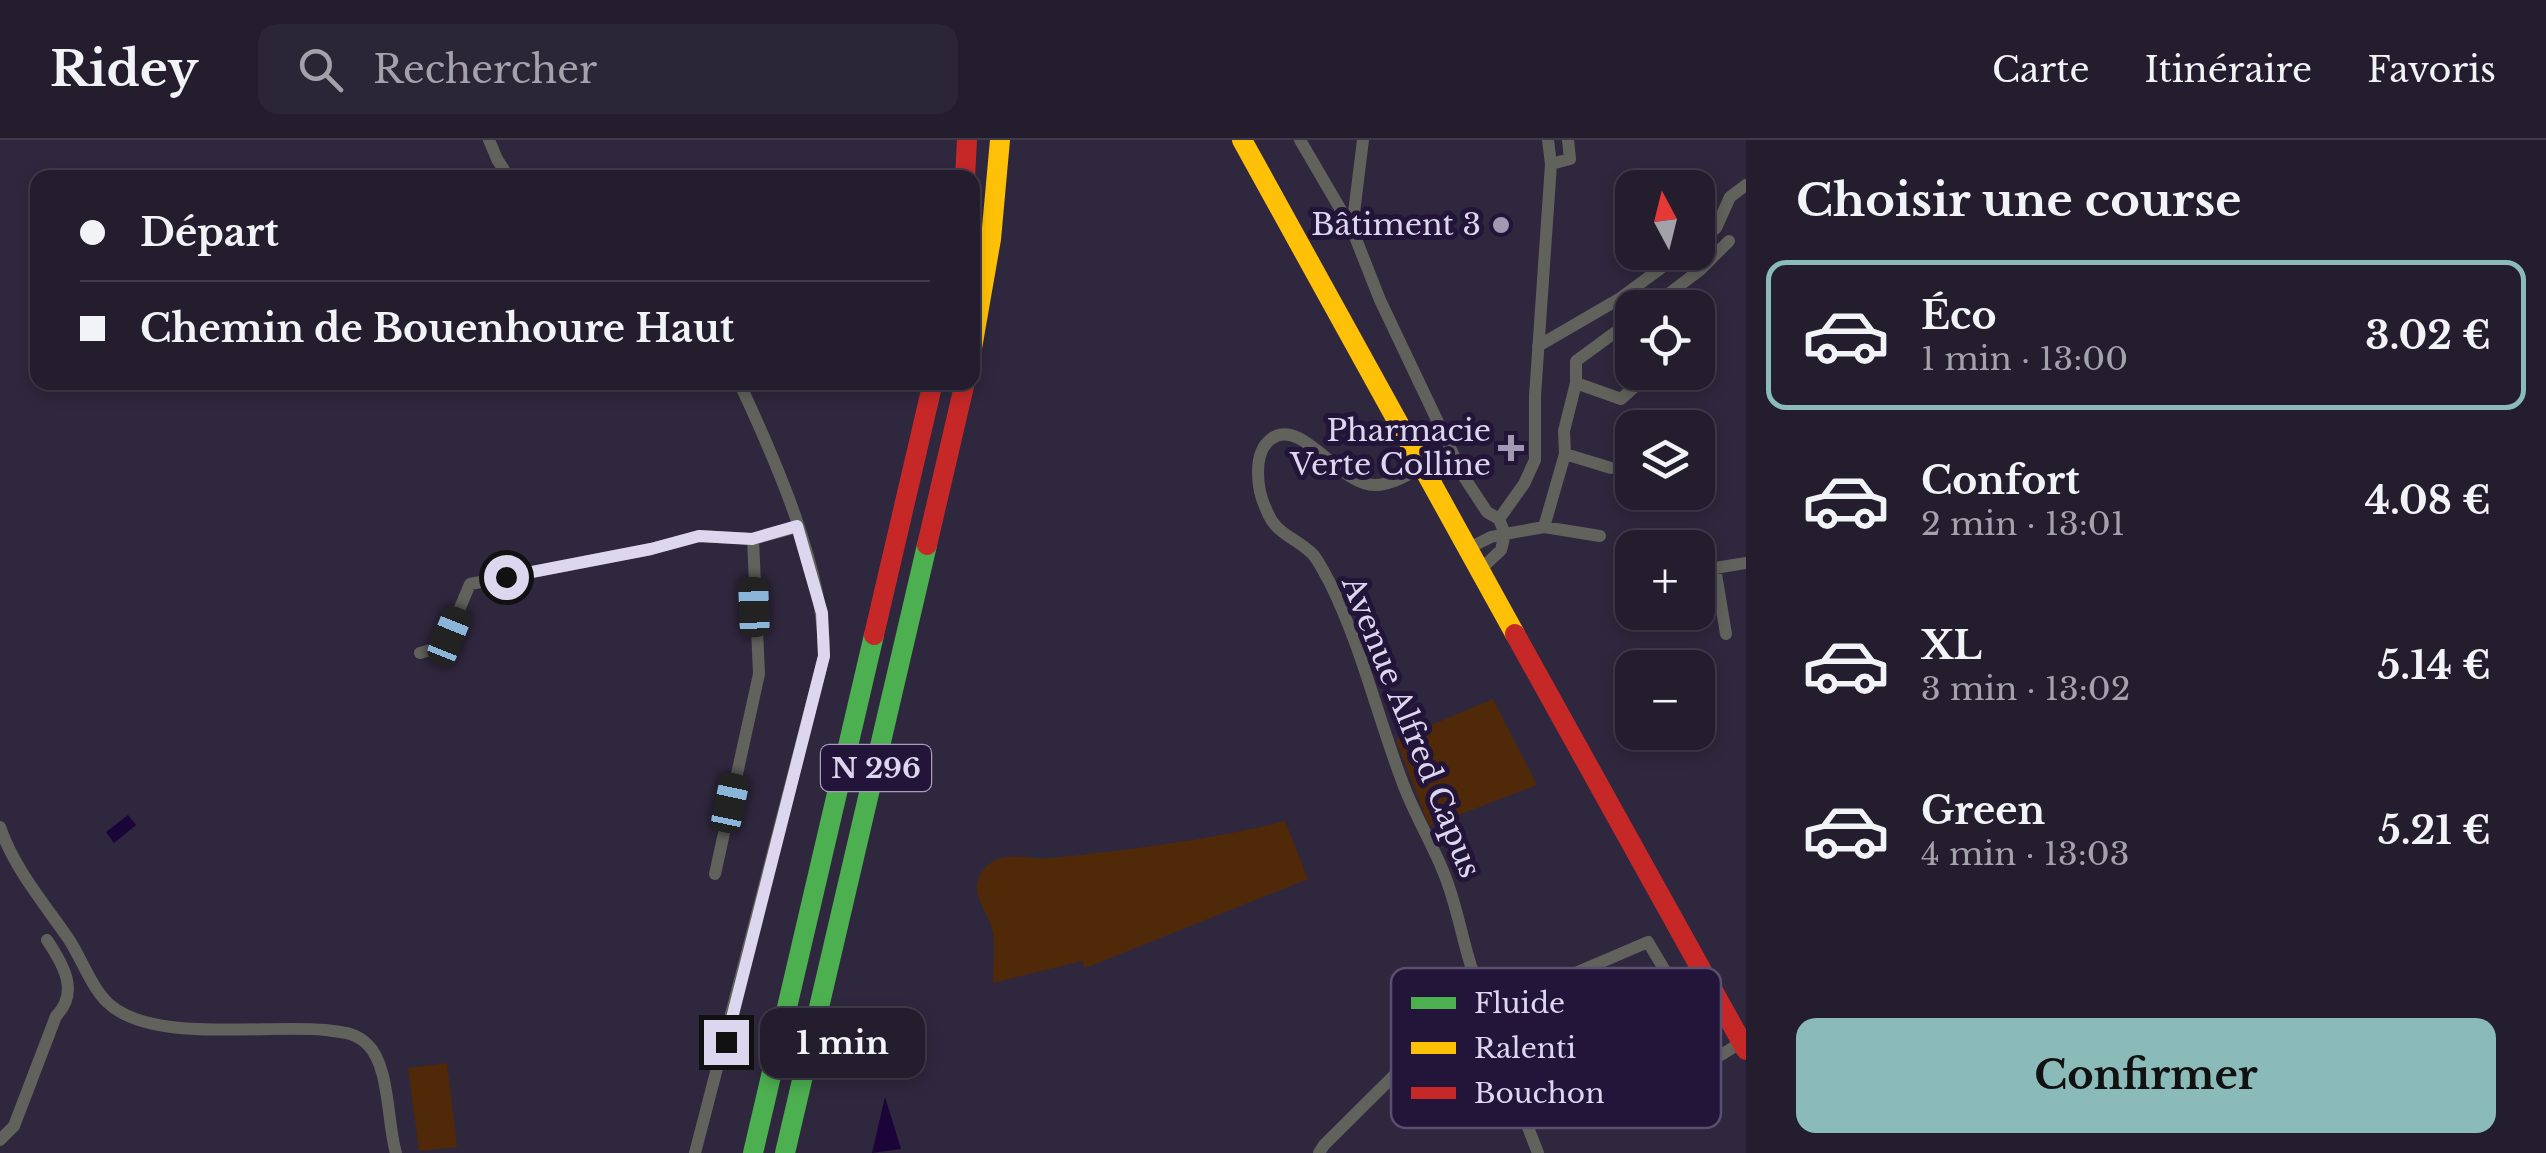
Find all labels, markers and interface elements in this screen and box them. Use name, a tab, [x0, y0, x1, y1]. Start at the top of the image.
search box	[258, 24, 958, 114]
text: Ridey	[50, 39, 198, 99]
icon: search	[293, 42, 348, 97]
text: Rechercher	[373, 46, 597, 93]
text: Carte	[1992, 48, 2089, 91]
text: Itinéraire	[2144, 48, 2312, 91]
text: Favoris	[2367, 48, 2496, 91]
north arrow	[1615, 170, 1715, 270]
map controls	[1615, 170, 1715, 750]
text: Choisir une course	[1796, 172, 2242, 228]
place label: Bâtiment 3	[1311, 206, 1481, 243]
text: Départ	[140, 209, 279, 256]
marker: Bâtiment 3	[1490, 214, 1512, 236]
button: locate	[1615, 290, 1715, 390]
icon: car	[1801, 290, 1891, 380]
text: Éco	[1921, 292, 1997, 339]
text: Chemin de Bouenhoure Haut	[140, 305, 734, 352]
text: 3.02 €	[2365, 312, 2491, 359]
text: 1 min · 13:00	[1921, 339, 2128, 379]
button: layers	[1615, 410, 1715, 510]
place label: Pharmacie Verte Colline	[1289, 412, 1491, 483]
marker: Pharmacie Verte Colline	[1500, 437, 1522, 459]
icon: car	[1801, 455, 1891, 545]
text: Confort	[1921, 457, 2080, 504]
text: 4.08 €	[2365, 477, 2491, 524]
text: 2 min · 13:01	[1921, 504, 2125, 544]
button: +	[1615, 530, 1715, 630]
route start	[484, 555, 529, 600]
street label: Avenue Alfred Capus	[1334, 570, 1489, 883]
car	[738, 576, 770, 638]
car	[424, 603, 474, 669]
icon: car	[1801, 620, 1891, 710]
text: XL	[1921, 622, 1982, 669]
text: 5.14 €	[2378, 642, 2491, 689]
button: −	[1615, 650, 1715, 750]
text: 3 min · 13:02	[1921, 669, 2130, 709]
road number: N 296	[821, 745, 931, 791]
car	[709, 771, 751, 835]
icon: car	[1801, 785, 1891, 875]
text: Green	[1921, 787, 2045, 834]
text: 5.21 €	[2378, 807, 2491, 854]
text: 4 min · 13:03	[1921, 834, 2129, 874]
legend	[1391, 968, 1721, 1128]
text: Fluide	[1474, 986, 1565, 1021]
callout: 1 min	[761, 1007, 926, 1077]
button: Confirmer	[1796, 1018, 2496, 1133]
route end	[704, 1020, 749, 1065]
text: 1 min	[796, 1023, 889, 1063]
text: Ralenti	[1474, 1031, 1576, 1066]
text: Bouchon	[1474, 1076, 1604, 1111]

